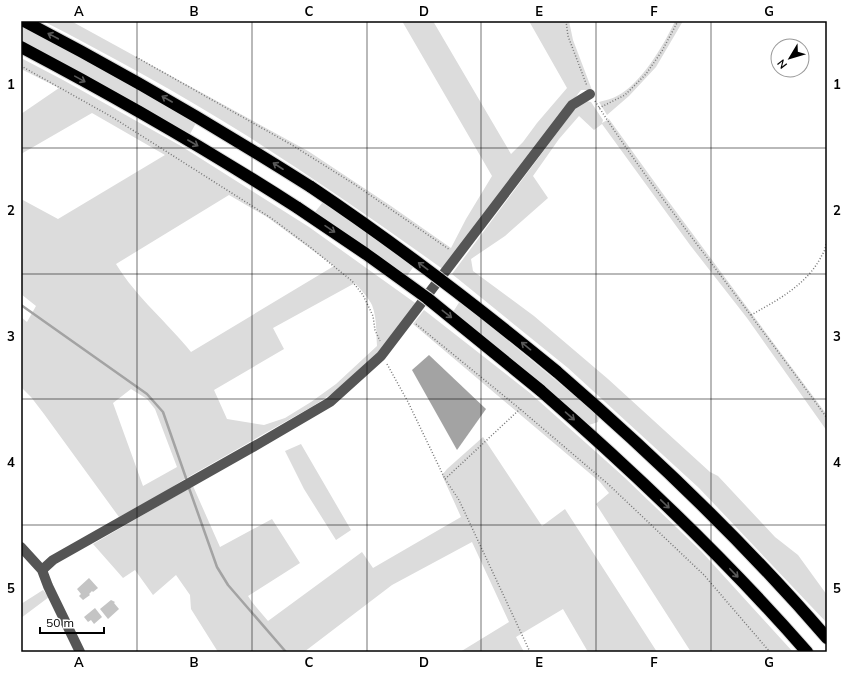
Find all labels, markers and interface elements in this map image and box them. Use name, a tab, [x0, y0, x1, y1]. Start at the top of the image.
text: A	[74, 3, 84, 19]
text: B	[190, 3, 199, 19]
text: C	[305, 3, 314, 19]
text: D	[419, 3, 429, 19]
text: E	[535, 3, 543, 19]
text: F	[650, 3, 658, 19]
text: G	[764, 3, 774, 19]
one-way arrow	[47, 32, 59, 40]
north arrow	[770, 38, 810, 78]
text: N	[774, 57, 790, 72]
one-way arrow	[74, 75, 86, 83]
text: 1	[7, 76, 15, 92]
text: 1	[833, 76, 841, 92]
one-way arrow	[161, 95, 173, 103]
one-way arrow	[187, 139, 199, 147]
one-way arrow	[272, 162, 284, 170]
text: 2	[7, 202, 15, 218]
text: 2	[833, 202, 841, 218]
one-way arrow	[324, 225, 335, 233]
one-way arrow	[418, 262, 429, 270]
one-way arrow	[441, 309, 452, 318]
text: 3	[7, 328, 15, 344]
text: 3	[833, 328, 841, 344]
one-way arrow	[520, 342, 531, 350]
one-way arrow	[564, 411, 575, 420]
text: 4	[7, 454, 15, 470]
text: 4	[833, 454, 841, 470]
one-way arrow	[660, 499, 670, 509]
one-way arrow	[729, 568, 739, 578]
text: 5	[7, 580, 15, 596]
text: 5	[833, 580, 841, 596]
scale bar	[40, 609, 104, 635]
text: 50 m	[46, 615, 74, 630]
text: A	[74, 654, 84, 670]
text: B	[190, 654, 199, 670]
text: C	[305, 654, 314, 670]
text: D	[419, 654, 429, 670]
text: E	[535, 654, 543, 670]
text: F	[650, 654, 658, 670]
text: G	[764, 654, 774, 670]

